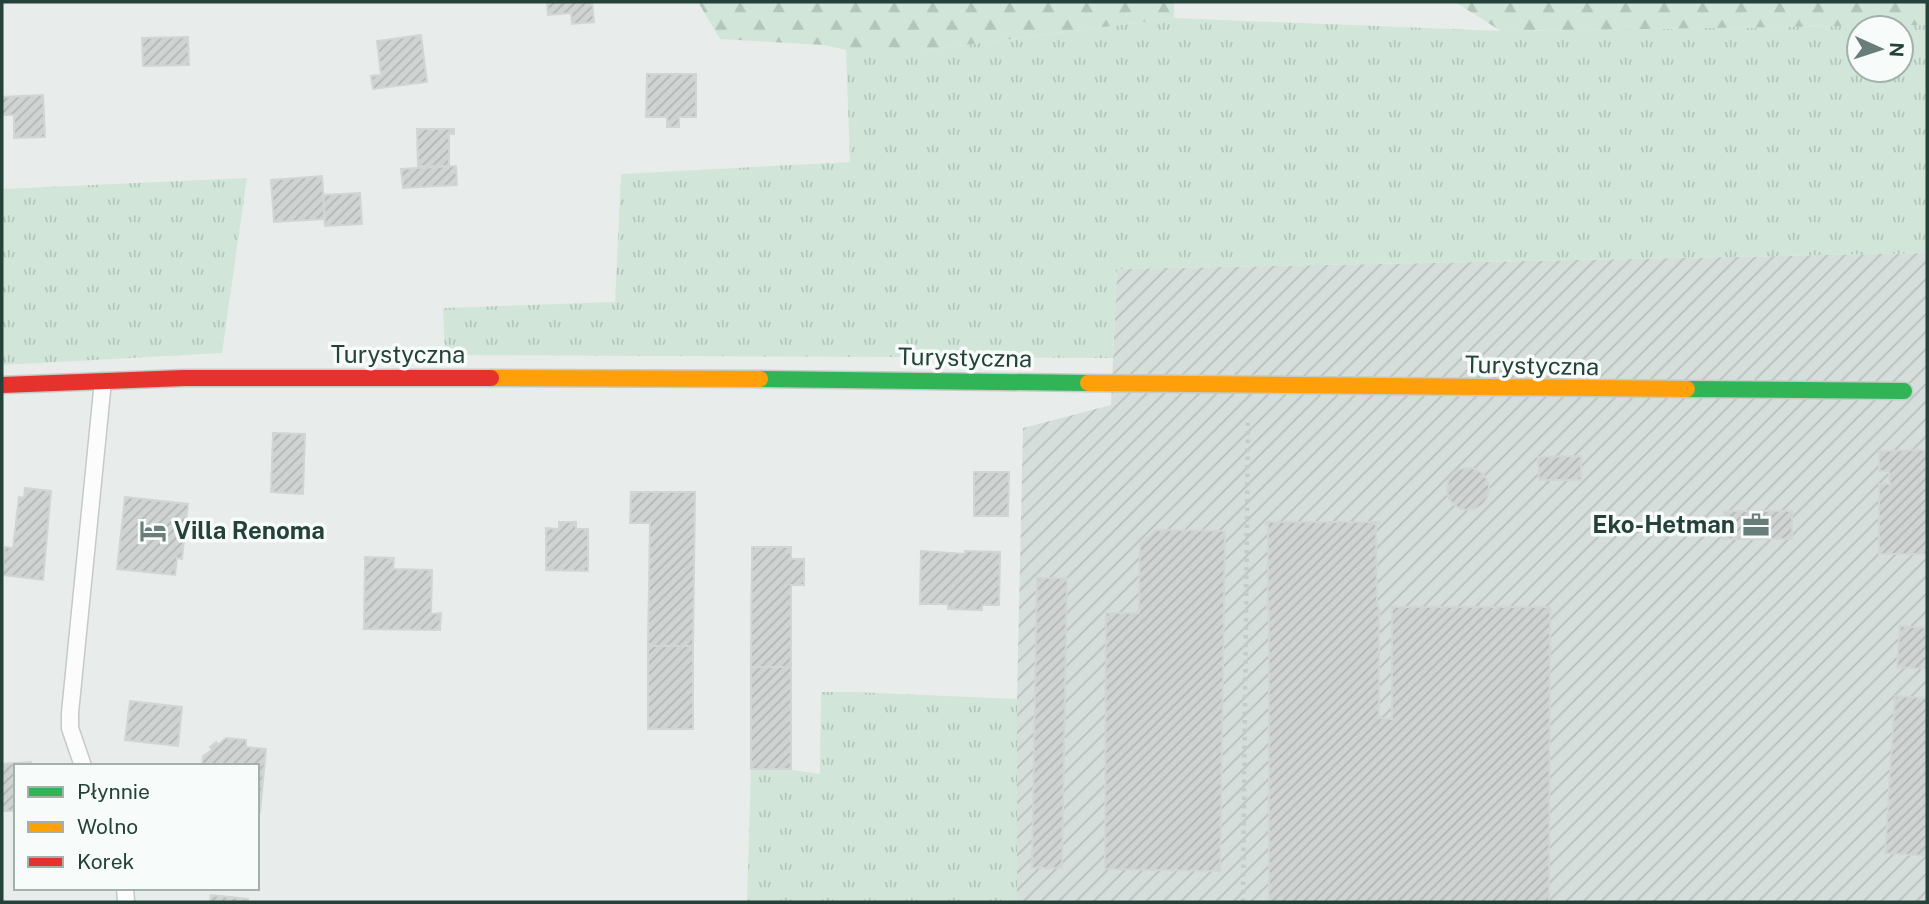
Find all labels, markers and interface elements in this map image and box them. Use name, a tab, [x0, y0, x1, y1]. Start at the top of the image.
north arrow	[1845, 14, 1915, 84]
text: N	[1886, 42, 1908, 58]
street label: Turystyczna	[331, 340, 465, 368]
street label: Turystyczna	[898, 342, 1032, 372]
street label: Turystyczna	[1465, 350, 1599, 380]
place label: Eko-Hetman	[1592, 510, 1735, 538]
office icon: Eko-Hetman	[1741, 510, 1771, 540]
hotel icon: Villa Renoma	[138, 516, 168, 546]
place label: Villa Renoma	[174, 516, 325, 544]
legend	[14, 764, 259, 890]
text: Płynnie	[77, 779, 150, 804]
text: Wolno	[77, 814, 138, 839]
text: Korek	[77, 849, 135, 874]

